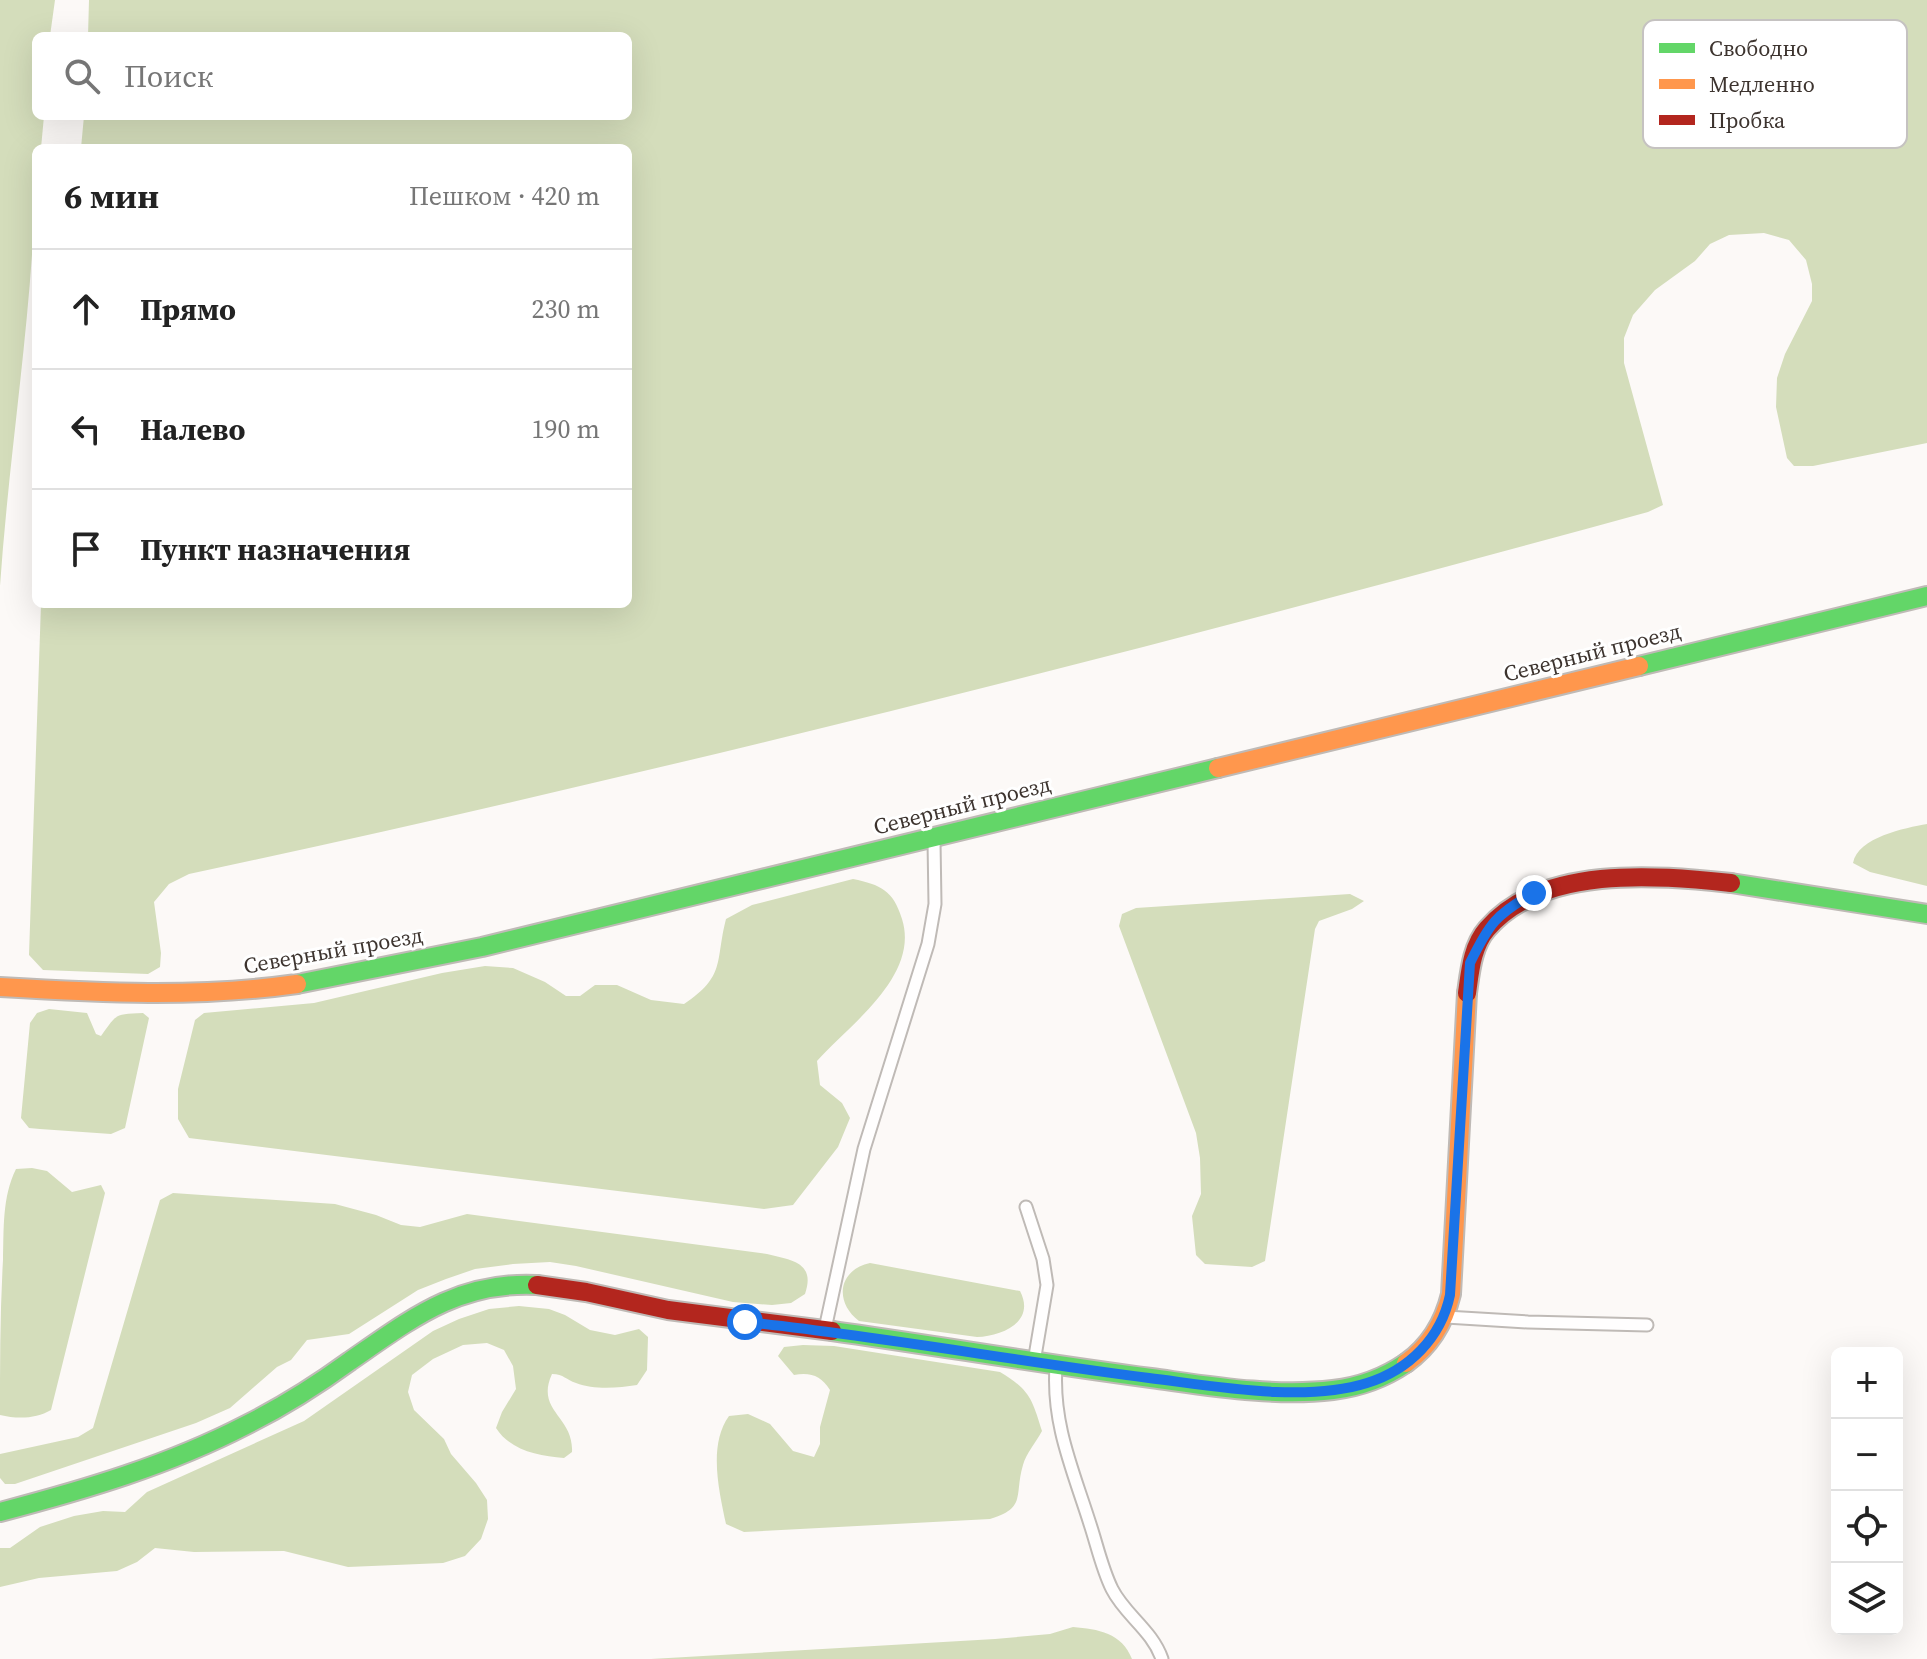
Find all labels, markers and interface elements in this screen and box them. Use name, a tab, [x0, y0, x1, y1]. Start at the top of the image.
legend	[1643, 20, 1907, 148]
search box	[32, 32, 632, 120]
text: Свободно	[1709, 33, 1808, 63]
icon: search	[60, 54, 104, 98]
text: Поиск	[124, 56, 213, 97]
text: Медленно	[1709, 69, 1815, 99]
text: Пробка	[1709, 105, 1786, 135]
text: 6 мин	[64, 173, 159, 219]
text: Пешком · 420 m	[409, 178, 600, 214]
icon: ahead	[64, 287, 108, 331]
text: Прямо	[140, 289, 236, 330]
text: 230 m	[532, 291, 600, 327]
icon: left	[64, 407, 108, 451]
text: Налево	[140, 409, 245, 450]
text: 190 m	[532, 411, 600, 447]
icon: arrive	[64, 527, 108, 571]
text: Пункт назначения	[140, 529, 410, 570]
street label: Северный проезд	[1500, 615, 1684, 689]
street label: Северный проезд	[870, 768, 1054, 842]
route end	[1516, 875, 1552, 911]
street label: Северный проезд	[241, 919, 425, 981]
route start	[727, 1304, 763, 1340]
map controls	[1831, 1347, 1903, 1635]
button: +	[1831, 1347, 1903, 1419]
button: −	[1831, 1419, 1903, 1491]
button: locate	[1831, 1491, 1903, 1563]
button: layers	[1831, 1563, 1903, 1635]

